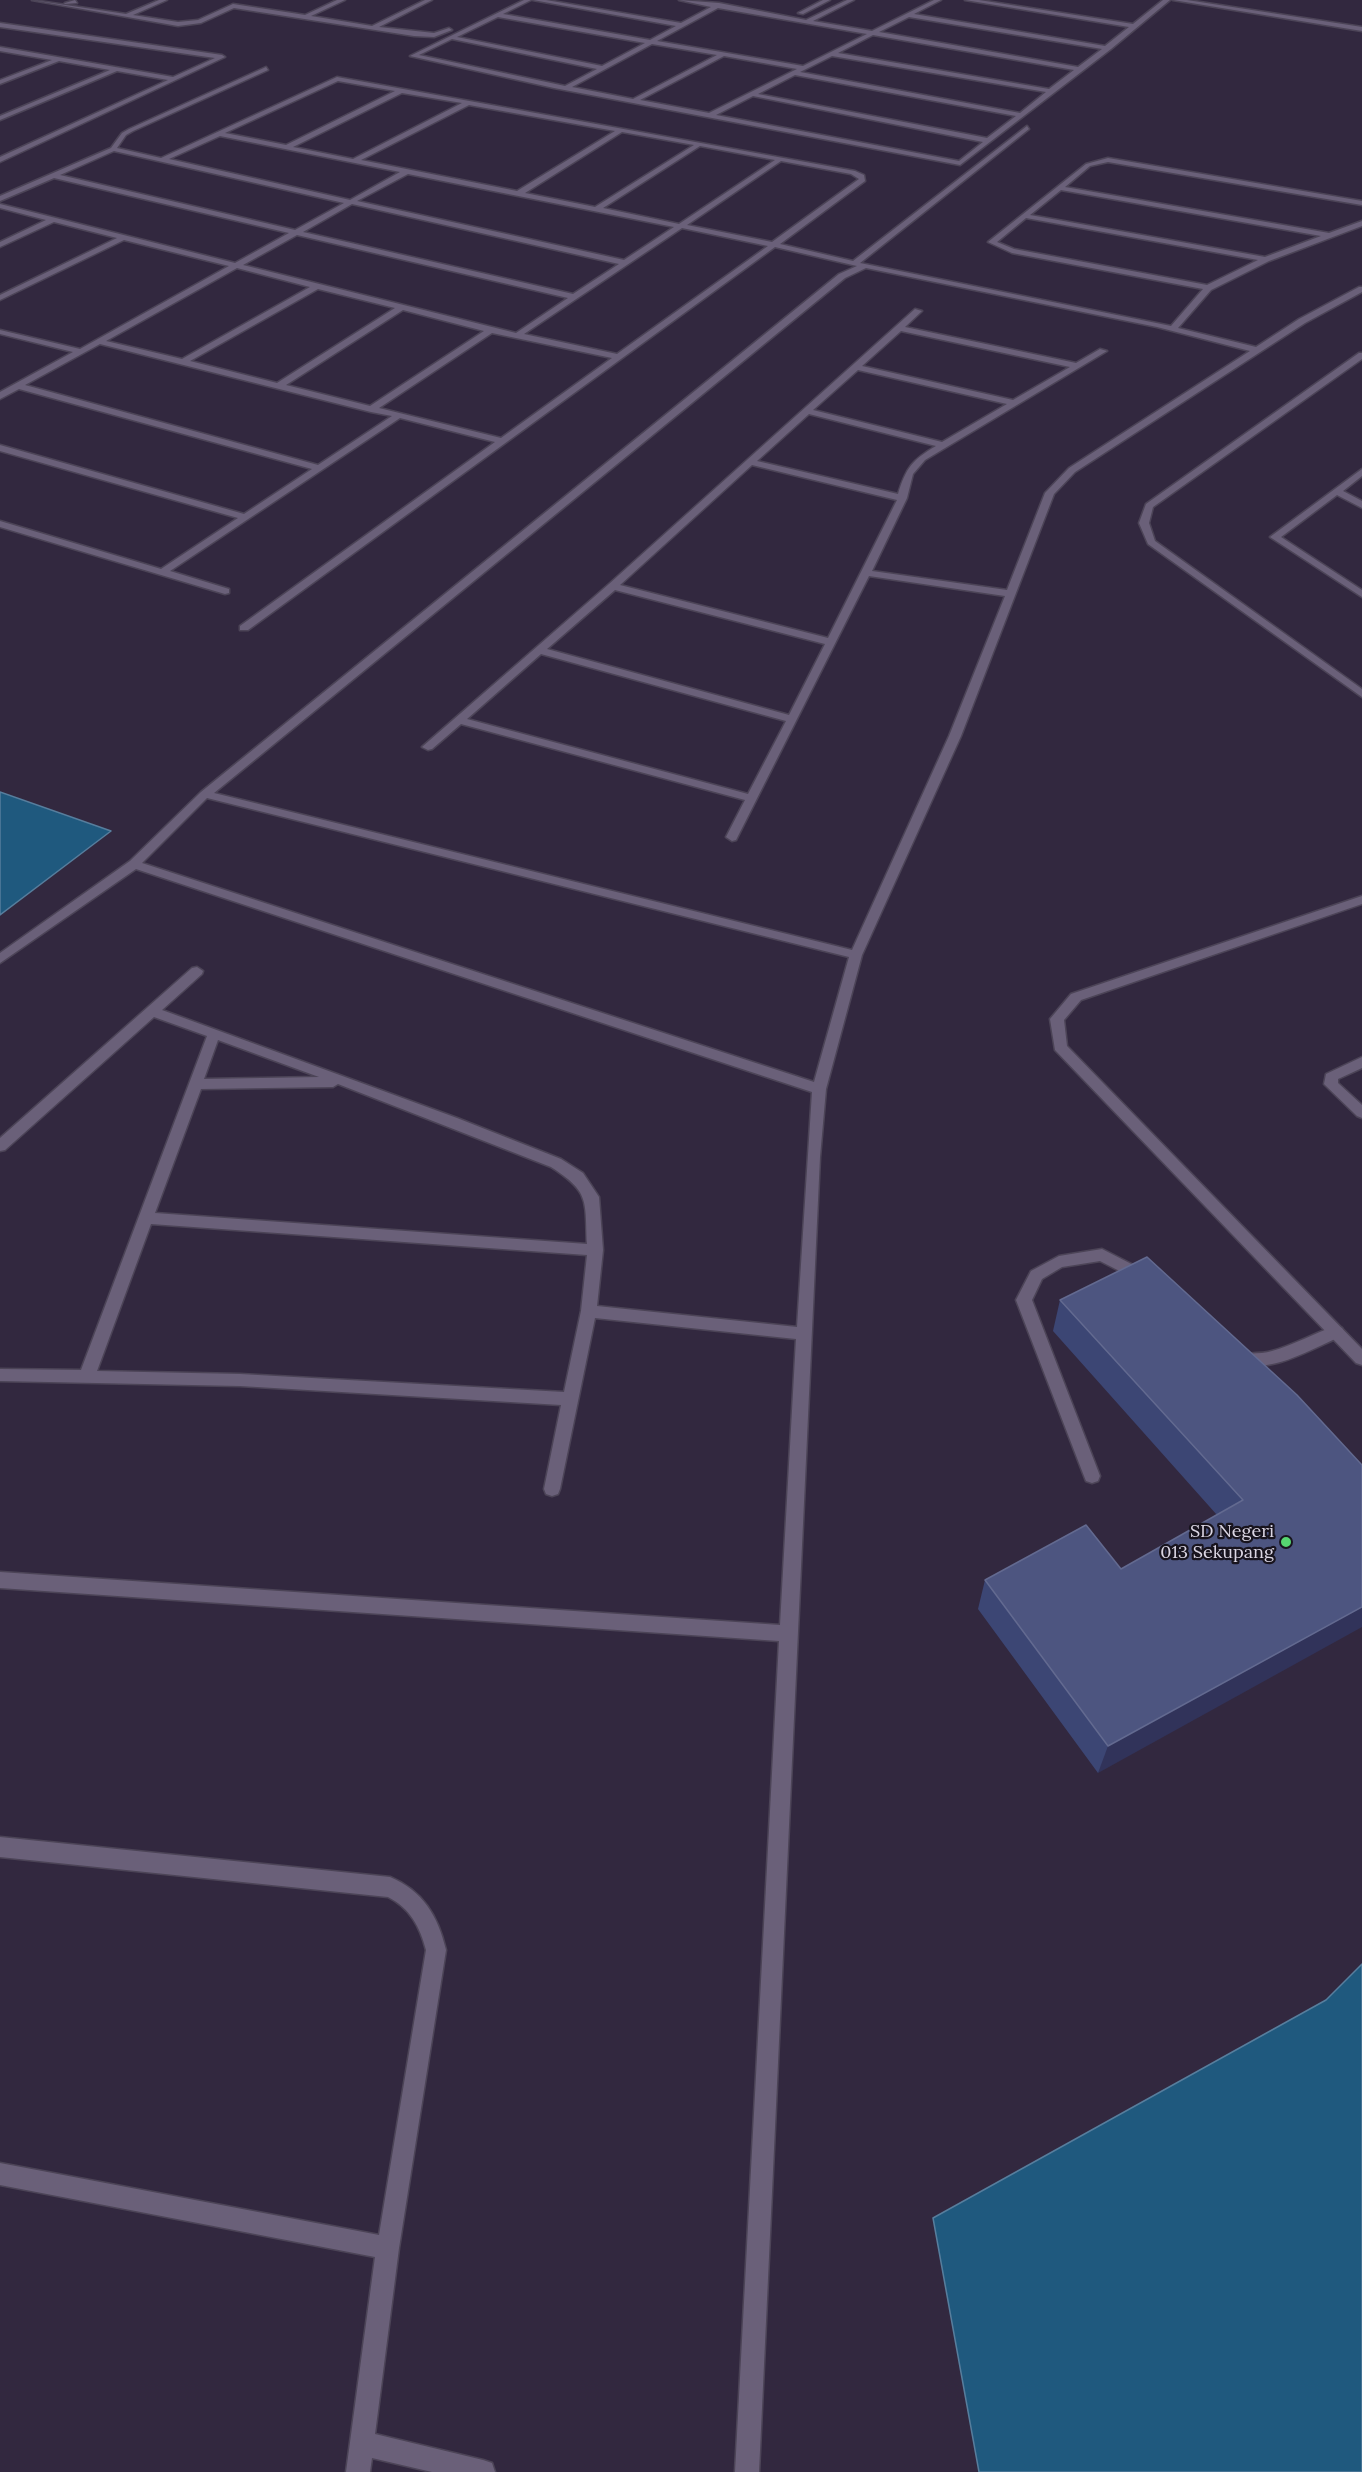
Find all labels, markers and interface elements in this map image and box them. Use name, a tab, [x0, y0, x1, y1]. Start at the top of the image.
place label: SD Negeri 013 Sekupang	[1160, 1521, 1274, 1564]
marker: SD Negeri 013 Sekupang	[1279, 1535, 1293, 1549]

